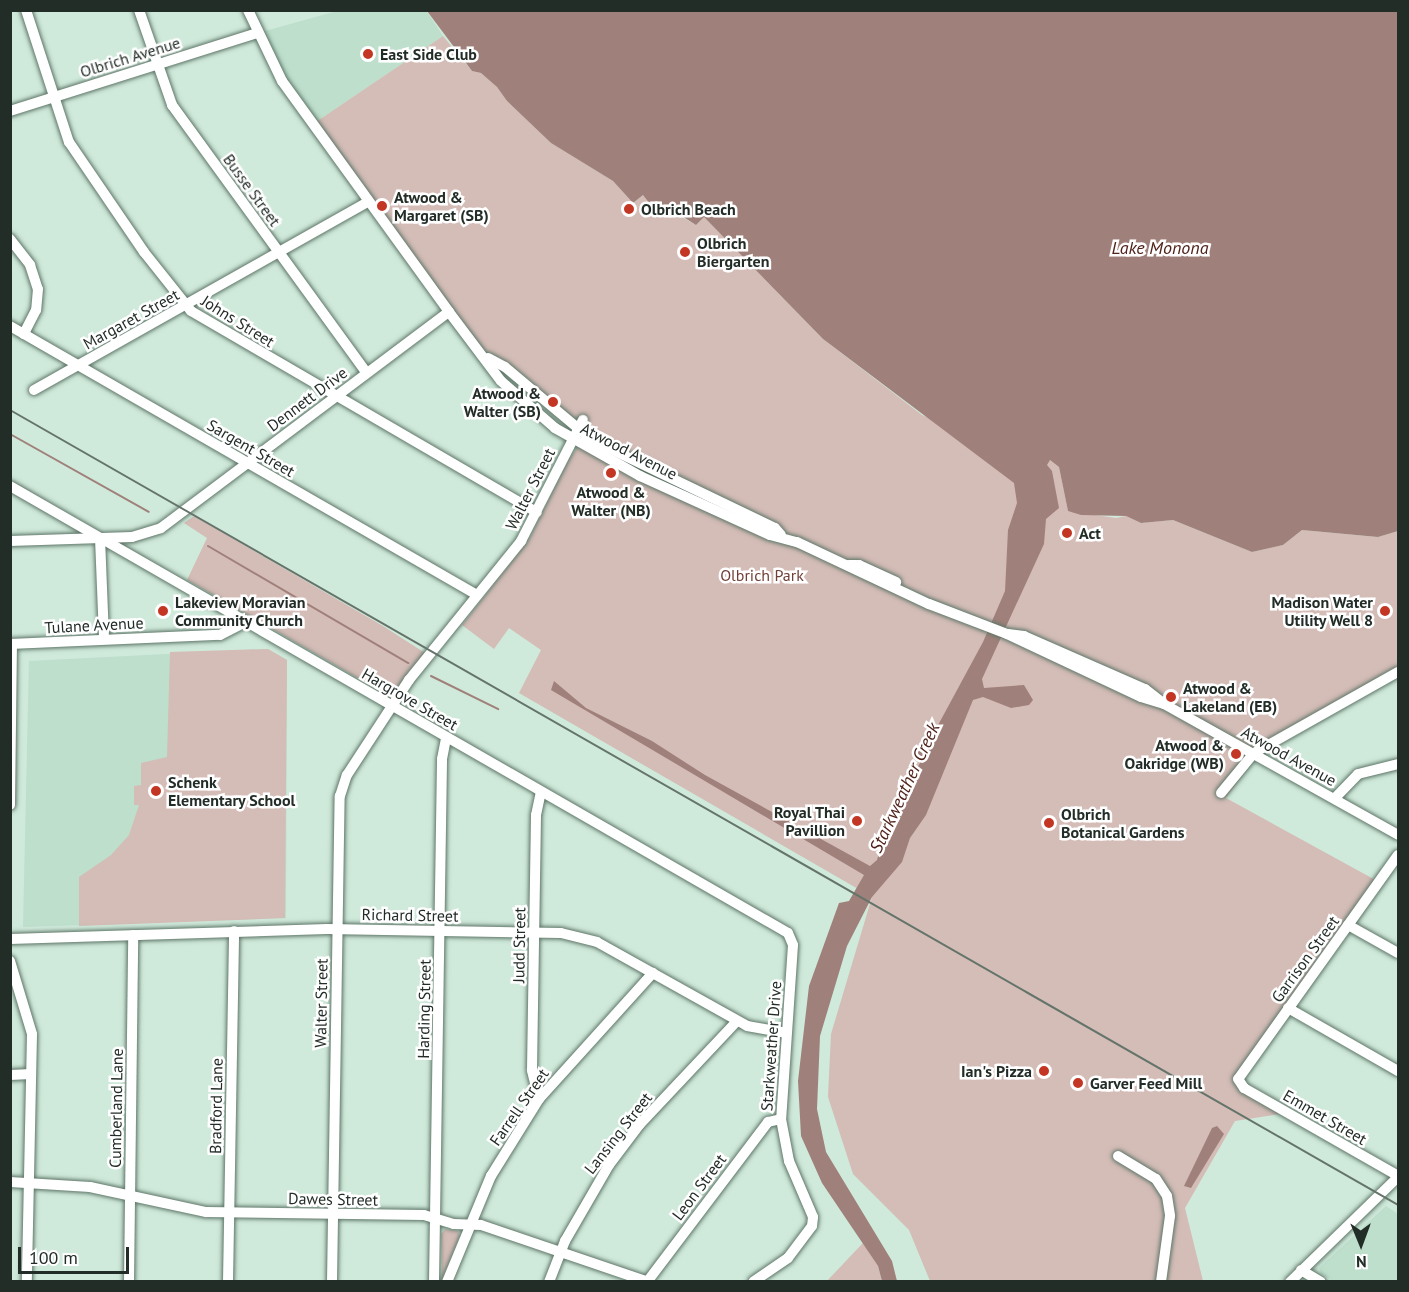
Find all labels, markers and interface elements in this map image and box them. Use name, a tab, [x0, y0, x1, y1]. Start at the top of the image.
street label: Olbrich Avenue	[77, 33, 183, 81]
place label: East Side Club	[380, 44, 477, 64]
marker: East Side Club	[361, 47, 375, 61]
street label: Busse Street	[219, 150, 285, 230]
place label: Atwood & Margaret (SB)	[394, 187, 489, 225]
marker: Atwood & Margaret (SB)	[375, 199, 389, 213]
place label: Olbrich Beach	[641, 199, 736, 219]
marker: Olbrich Beach	[622, 202, 636, 216]
place label: Olbrich Biergarten	[697, 233, 769, 271]
water label: Lake Monona	[1112, 237, 1208, 259]
marker: Olbrich Biergarten	[678, 245, 692, 259]
street label: Margaret Street	[80, 285, 182, 353]
street label: Johns Street	[198, 291, 278, 351]
street label: Dennett Drive	[263, 363, 351, 435]
place label: Atwood & Walter (SB)	[464, 383, 541, 421]
marker: Atwood & Walter (SB)	[546, 395, 560, 409]
street label: Sargent Street	[204, 415, 298, 481]
street label: Atwood Avenue	[577, 418, 681, 484]
street label: Walter Street	[501, 445, 559, 533]
marker: Atwood & Walter (NB)	[604, 466, 618, 480]
place label: Atwood & Walter (NB)	[571, 482, 651, 520]
place label: Act	[1079, 523, 1101, 543]
marker: Act	[1060, 526, 1074, 540]
park label: Olbrich Park	[720, 565, 804, 585]
place label: Lakeview Moravian Community Church	[175, 592, 306, 630]
place label: Madison Water Utility Well 8	[1271, 592, 1373, 630]
marker: Lakeview Moravian Community Church	[156, 604, 170, 618]
marker: Madison Water Utility Well 8	[1378, 604, 1392, 618]
street label: Tulane Avenue	[44, 613, 144, 637]
street label: Hargrove Street	[359, 664, 461, 734]
place label: Atwood & Lakeland (EB)	[1183, 678, 1277, 716]
marker: Atwood & Lakeland (EB)	[1164, 690, 1178, 704]
water label: Starkweather Creek	[865, 720, 945, 856]
street label: Atwood Avenue	[1238, 722, 1340, 790]
place label: Atwood & Oakridge (WB)	[1124, 735, 1224, 773]
marker: Atwood & Oakridge (WB)	[1229, 747, 1243, 761]
place label: Schenk Elementary School	[168, 772, 296, 810]
marker: Schenk Elementary School	[149, 784, 163, 798]
place label: Royal Thai Pavillion	[773, 802, 845, 840]
place label: Olbrich Botanical Gardens	[1061, 804, 1185, 842]
marker: Royal Thai Pavillion	[850, 814, 864, 828]
marker: Olbrich Botanical Gardens	[1042, 816, 1056, 830]
street label: Richard Street	[361, 905, 459, 925]
street label: Judd Street	[509, 907, 529, 983]
street label: Garrison Street	[1267, 912, 1343, 1006]
street label: Walter Street	[311, 958, 331, 1048]
street label: Harding Street	[414, 959, 434, 1059]
street label: Starkweather Drive	[757, 980, 785, 1112]
street label: Cumberland Lane	[105, 1048, 127, 1168]
street label: Bradford Lane	[206, 1058, 226, 1154]
place label: Ian's Pizza	[961, 1061, 1032, 1081]
marker: Ian's Pizza	[1037, 1064, 1051, 1078]
street label: Farrell Street	[485, 1065, 553, 1149]
place label: Garver Feed Mill	[1090, 1073, 1202, 1093]
marker: Garver Feed Mill	[1071, 1076, 1085, 1090]
street label: Emmet Street	[1280, 1085, 1370, 1149]
street label: Lansing Street	[580, 1088, 656, 1178]
street label: Leon Street	[668, 1150, 730, 1224]
street label: Dawes Street	[288, 1189, 378, 1209]
north arrow	[1331, 1214, 1391, 1274]
scale bar	[21, 1235, 132, 1273]
text: 100 m	[29, 1246, 78, 1269]
text: N	[1356, 1252, 1367, 1272]

